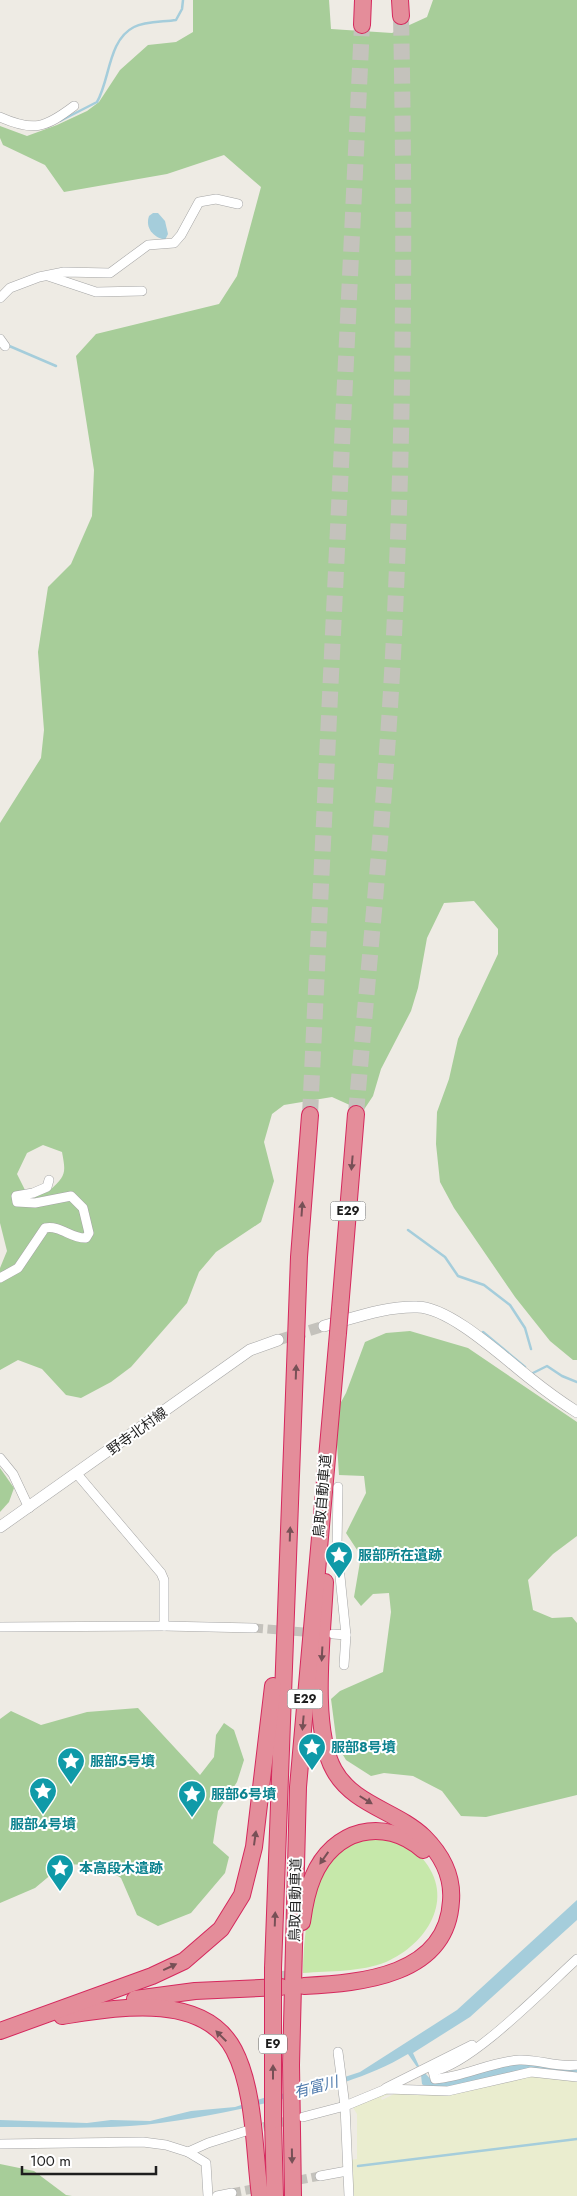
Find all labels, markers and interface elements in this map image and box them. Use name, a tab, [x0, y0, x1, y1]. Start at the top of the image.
one-way arrow	[348, 1155, 356, 1171]
one-way arrow	[299, 1201, 307, 1217]
road number: E29	[330, 1202, 366, 1220]
one-way arrow	[292, 1364, 300, 1380]
street label: 野寺北村線	[103, 1402, 171, 1460]
street label: 鳥取自動車道	[308, 1453, 336, 1539]
one-way arrow	[286, 1526, 294, 1542]
place icon: 服部所在遺跡	[324, 1540, 354, 1579]
place label: 服部所在遺跡	[358, 1545, 442, 1565]
one-way arrow	[318, 1646, 326, 1662]
road number: E29	[288, 1690, 322, 1708]
one-way arrow	[299, 1715, 307, 1731]
place icon: 服部8号墳	[297, 1732, 327, 1771]
place label: 服部8号墳	[331, 1737, 396, 1757]
place icon: 服部5号墳	[56, 1746, 86, 1785]
place label: 服部5号墳	[90, 1751, 155, 1771]
place icon: 服部4号墳	[28, 1776, 58, 1815]
place icon: 服部6号墳	[177, 1779, 207, 1818]
place label: 服部6号墳	[211, 1784, 276, 1804]
one-way arrow	[359, 1796, 372, 1805]
place label: 服部4号墳	[10, 1814, 76, 1834]
one-way arrow	[251, 1830, 259, 1846]
one-way arrow	[319, 1851, 329, 1865]
place icon: 本高段木遺跡	[45, 1853, 75, 1892]
place label: 本高段木遺跡	[79, 1858, 163, 1878]
street label: 鳥取自動車道	[284, 1858, 306, 1942]
one-way arrow	[271, 1911, 279, 1927]
one-way arrow	[163, 1963, 177, 1971]
one-way arrow	[215, 2030, 227, 2042]
road number: E9	[259, 2035, 287, 2054]
one-way arrow	[269, 2063, 277, 2079]
water label: 有富川	[291, 2070, 343, 2103]
scale bar	[22, 2144, 156, 2176]
one-way arrow	[288, 2148, 296, 2164]
text: 100 m	[30, 2150, 71, 2172]

